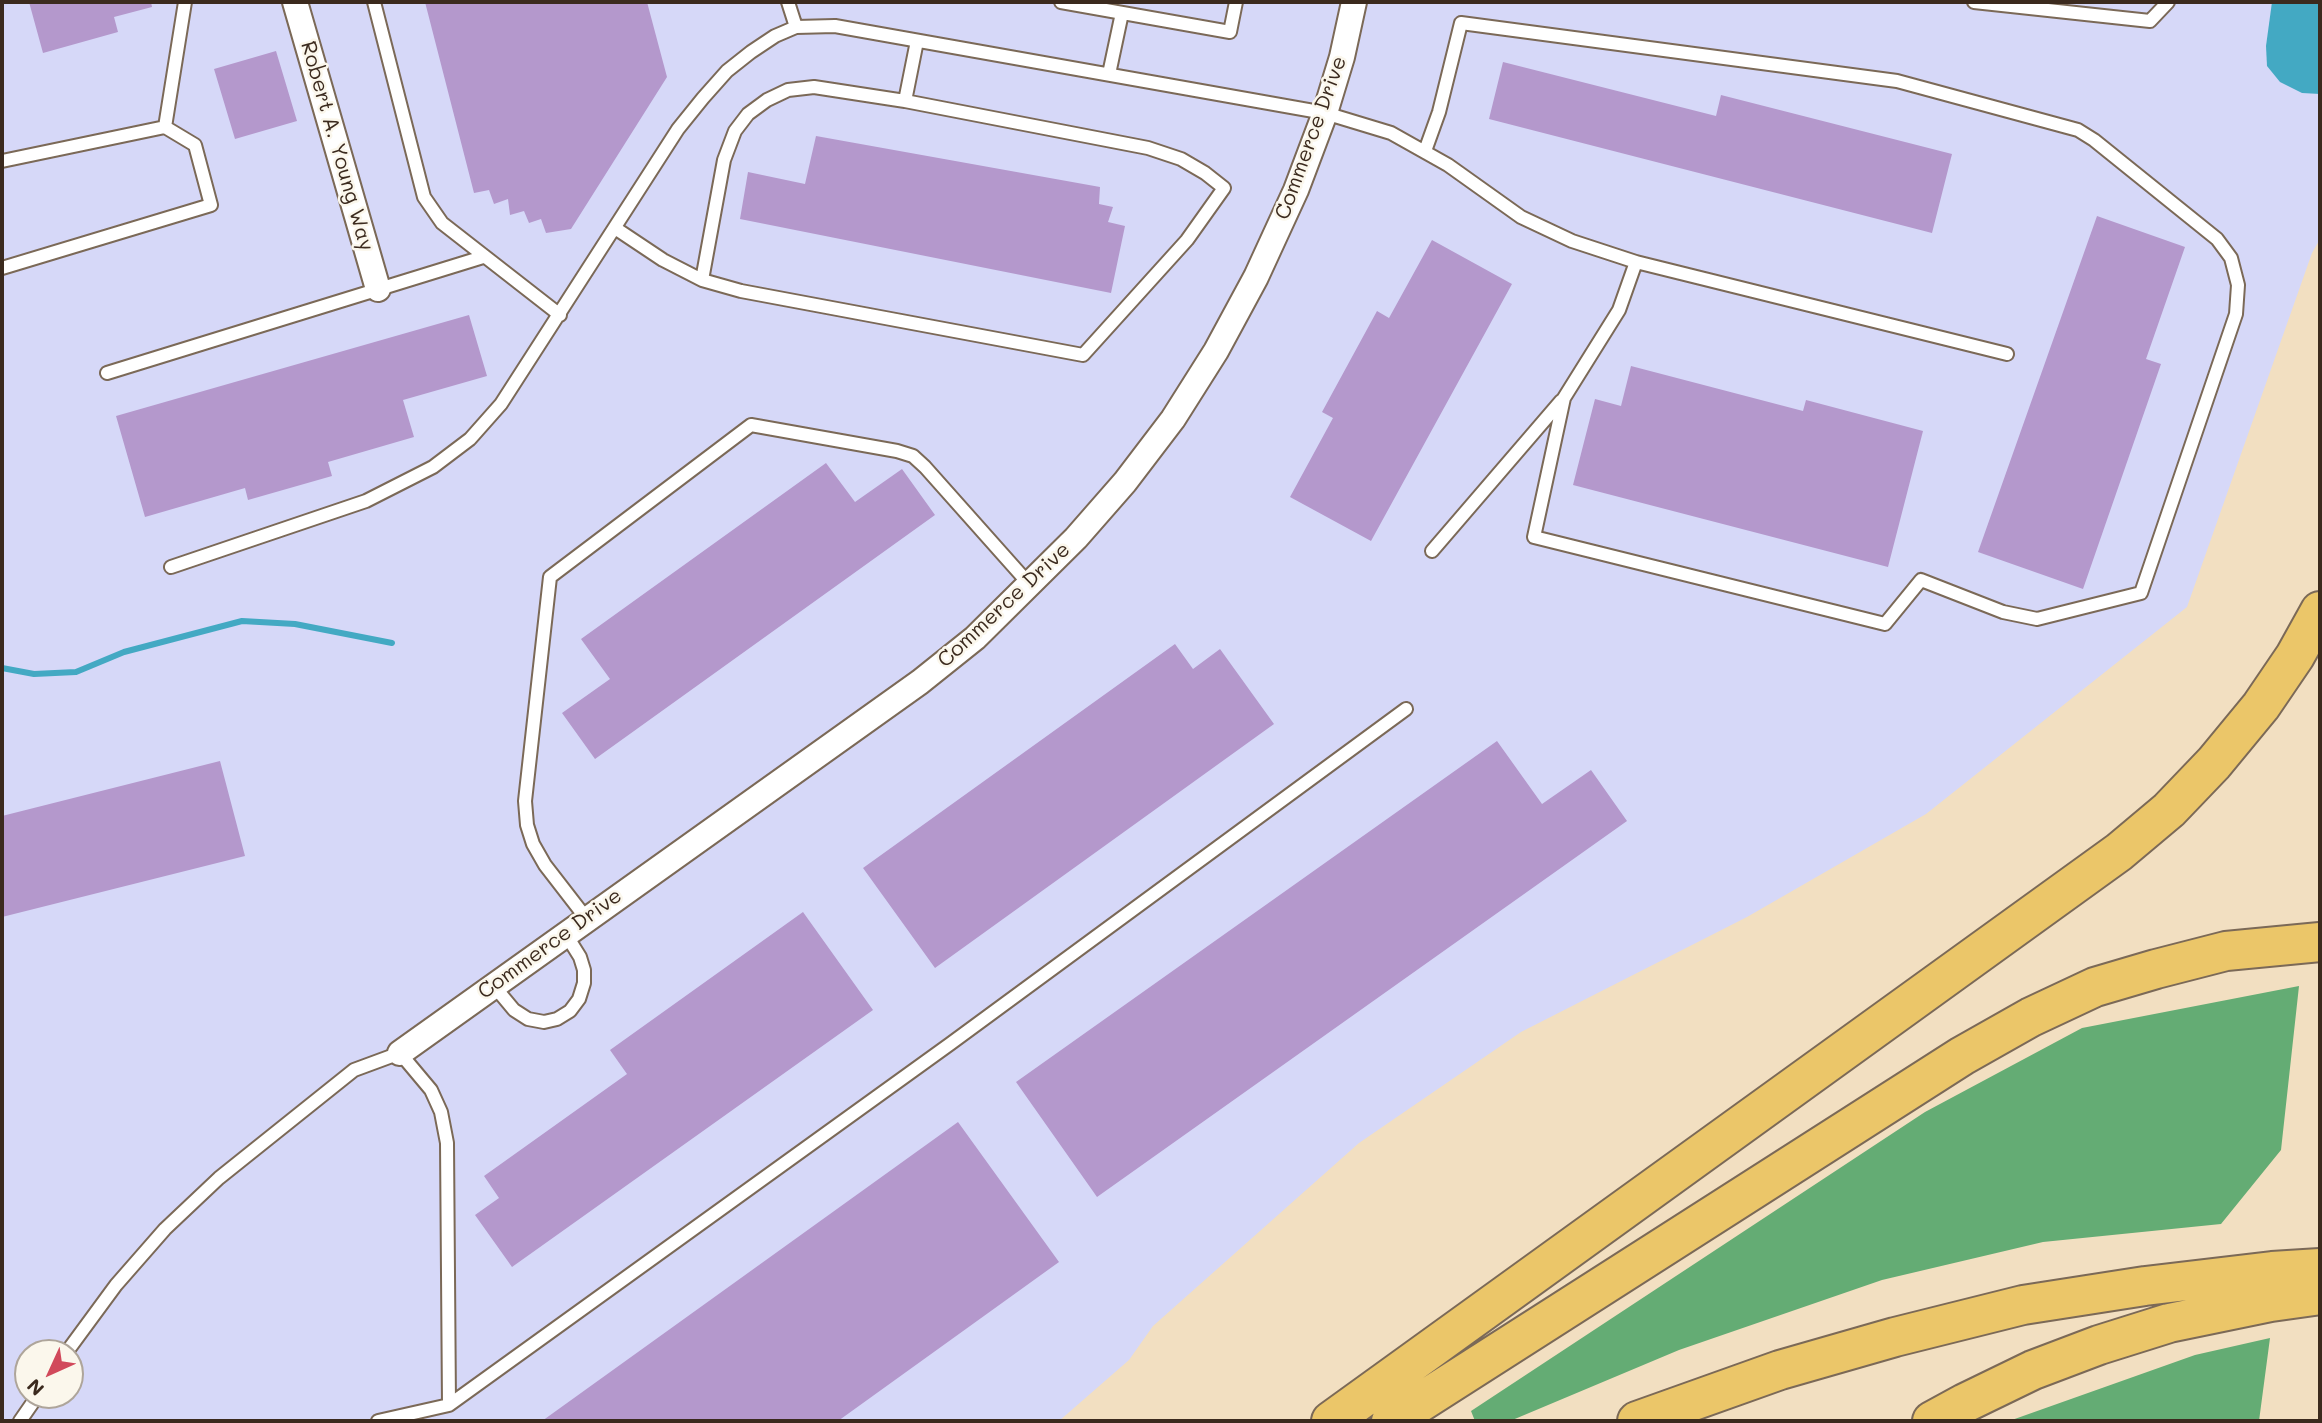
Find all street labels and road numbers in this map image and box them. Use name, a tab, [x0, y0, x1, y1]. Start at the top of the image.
street label: Robert A. Young Way	[295, 38, 379, 254]
street label: Commerce Drive	[1270, 53, 1352, 223]
street label: Commerce Drive	[932, 537, 1076, 673]
street label: Commerce Drive	[473, 883, 627, 1005]

